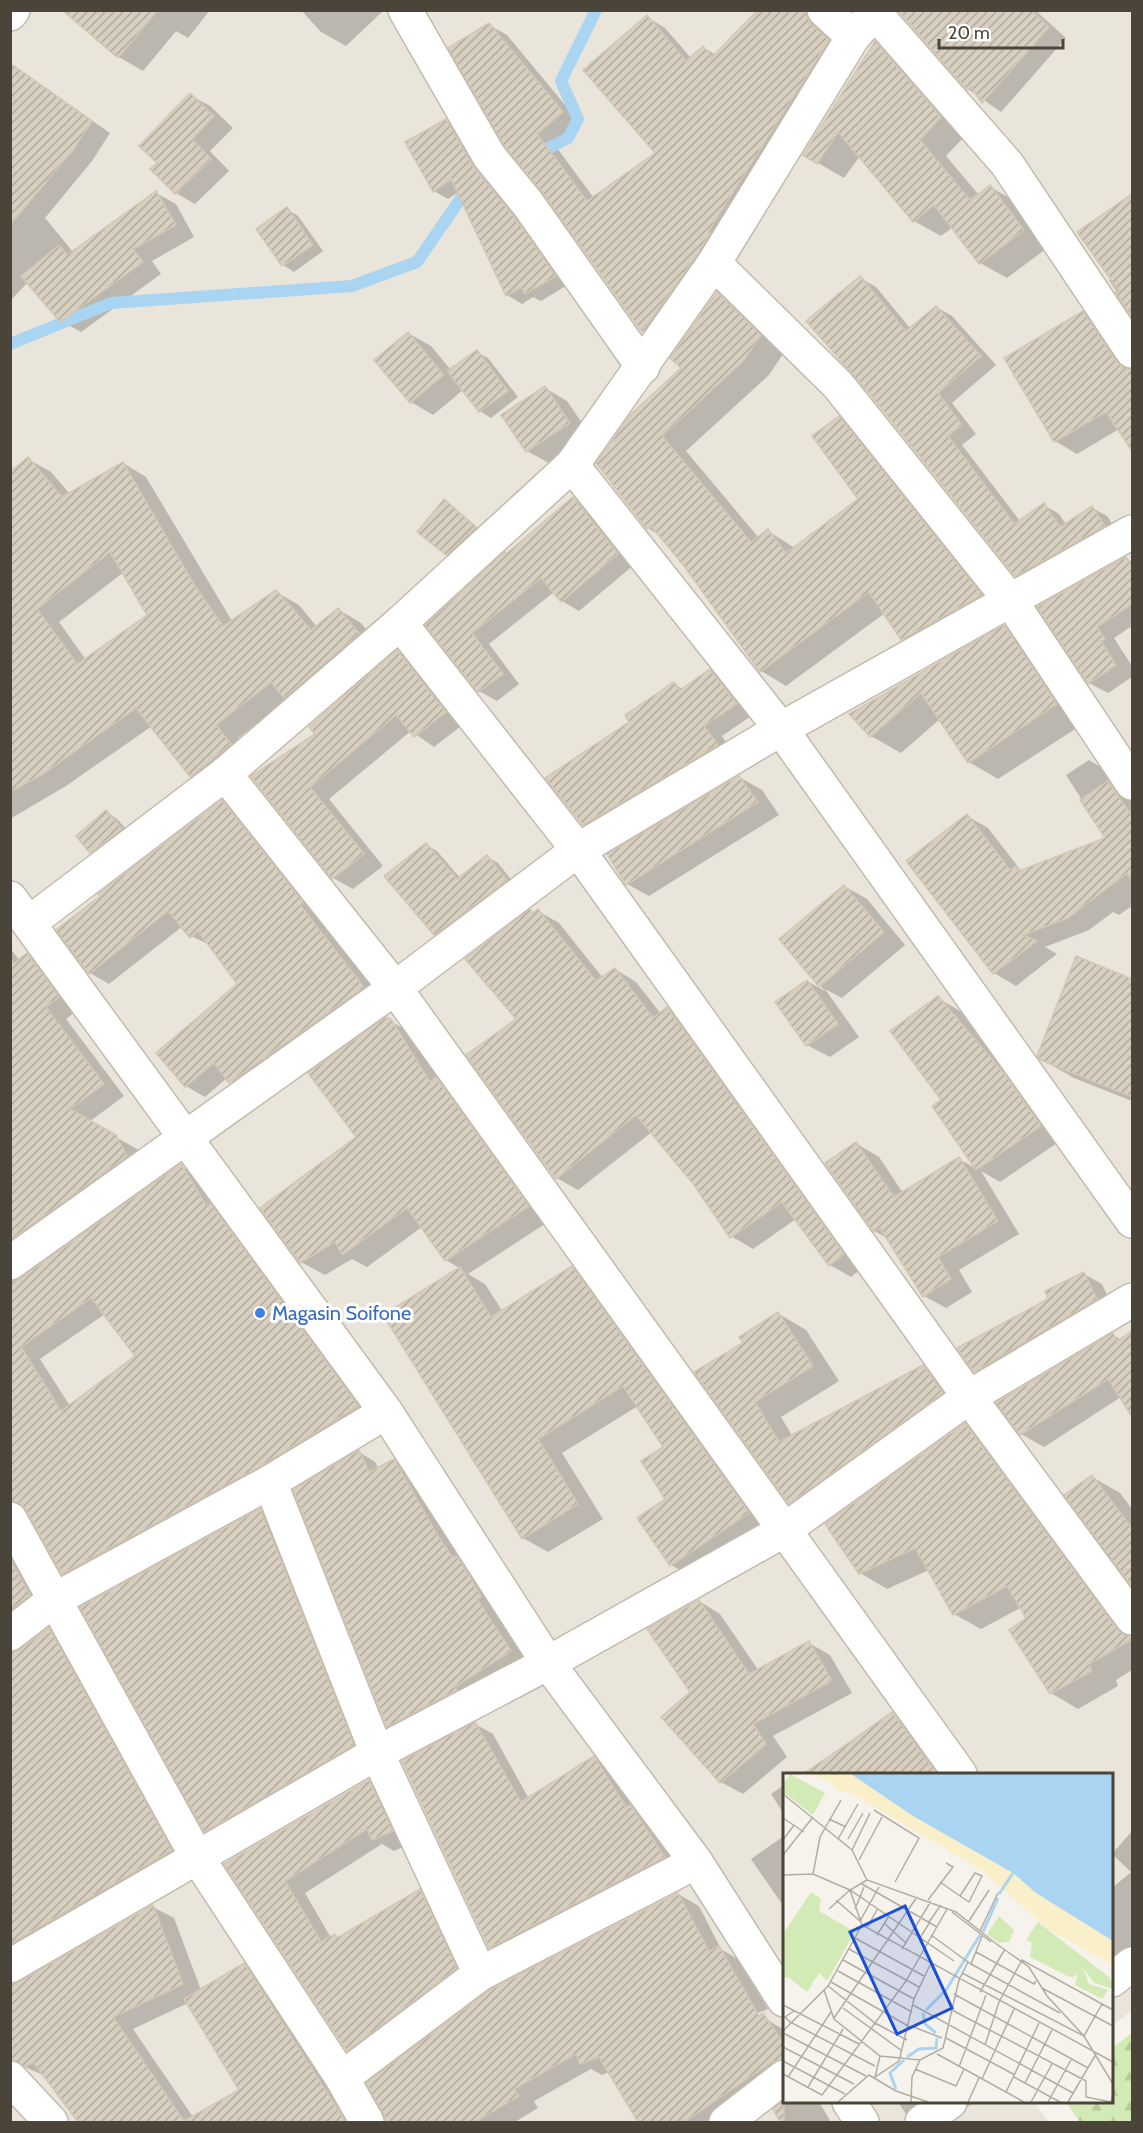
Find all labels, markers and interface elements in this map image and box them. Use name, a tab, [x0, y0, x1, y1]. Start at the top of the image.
scale bar	[939, 12, 1064, 50]
text: 20 m	[948, 22, 990, 44]
place label: Magasin Soifone	[272, 1301, 411, 1325]
marker: Magasin Soifone	[253, 1306, 267, 1320]
inset map	[783, 1773, 1113, 2103]

